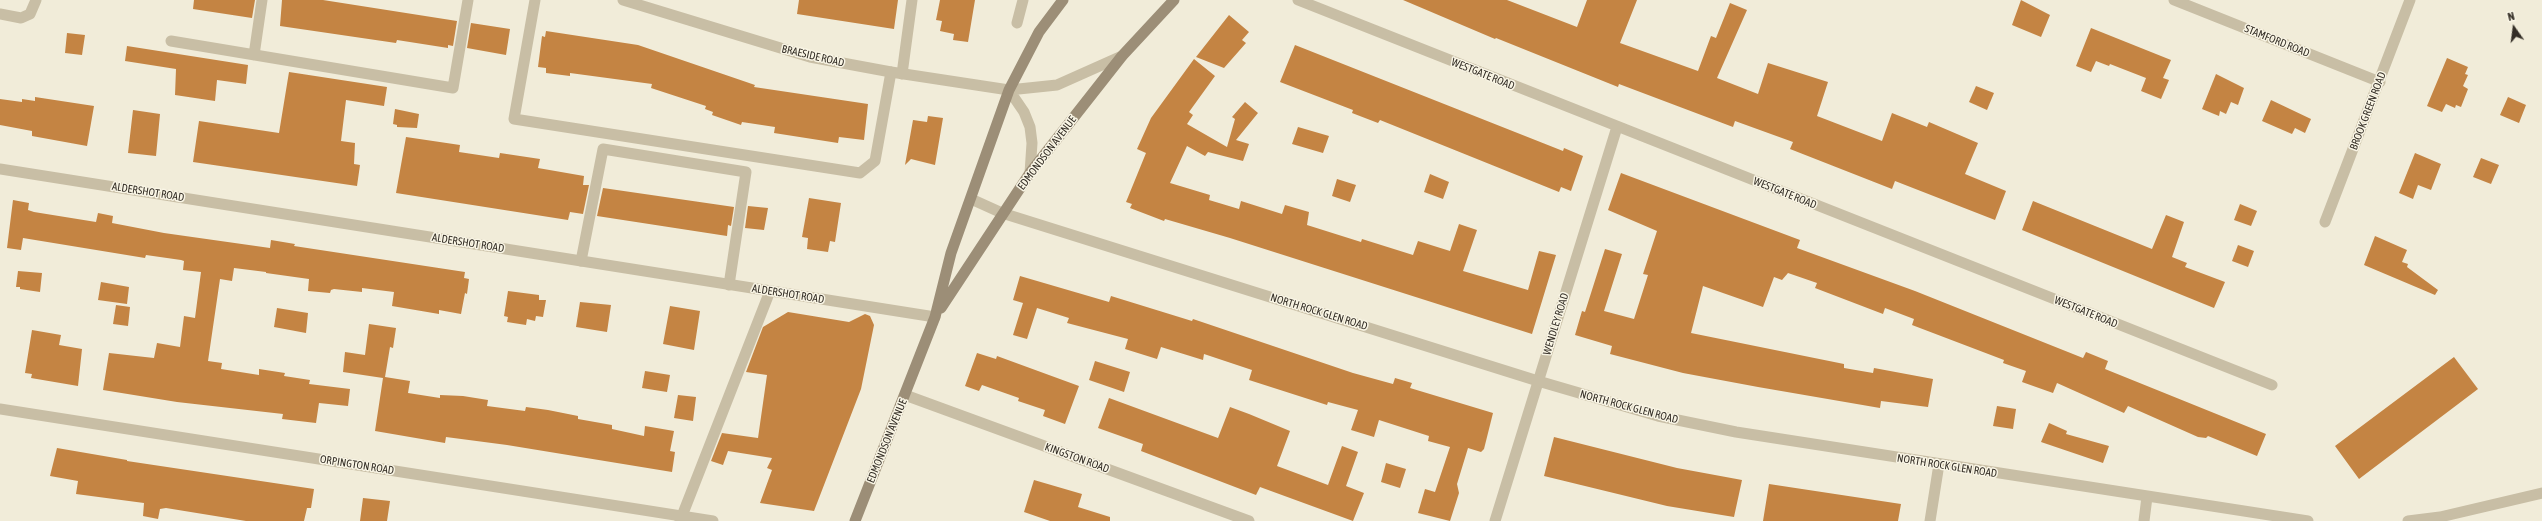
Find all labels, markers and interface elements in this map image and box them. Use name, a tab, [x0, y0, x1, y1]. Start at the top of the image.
north arrow	[2494, 8, 2534, 48]
text: N	[2506, 10, 2516, 23]
street label: STAMFORD ROAD	[2242, 22, 2312, 60]
street label: BRAESIDE ROAD	[780, 42, 846, 70]
street label: WESTGATE ROAD	[1449, 55, 1517, 93]
street label: BROOK GREEN ROAD	[2347, 70, 2389, 152]
street label: EDMONDSON AVENUE	[1015, 113, 1079, 193]
street label: WESTGATE ROAD	[1751, 174, 1819, 212]
street label: ALDERSHOT ROAD	[111, 180, 185, 204]
street label: ALDERSHOT ROAD	[431, 231, 505, 255]
street label: ALDERSHOT ROAD	[751, 282, 825, 306]
street label: NORTH ROCK GLEN ROAD	[1269, 291, 1369, 333]
street label: WENDLEY ROAD	[1540, 291, 1572, 357]
street label: WESTGATE ROAD	[2052, 293, 2120, 331]
street label: NORTH ROCK GLEN ROAD	[1579, 388, 1679, 426]
street label: EDMONDSON AVENUE	[864, 397, 910, 485]
street label: KINGSTON ROAD	[1043, 440, 1111, 476]
street label: NORTH ROCK GLEN ROAD	[1896, 452, 1998, 480]
street label: ORPINGTON ROAD	[319, 453, 395, 477]

